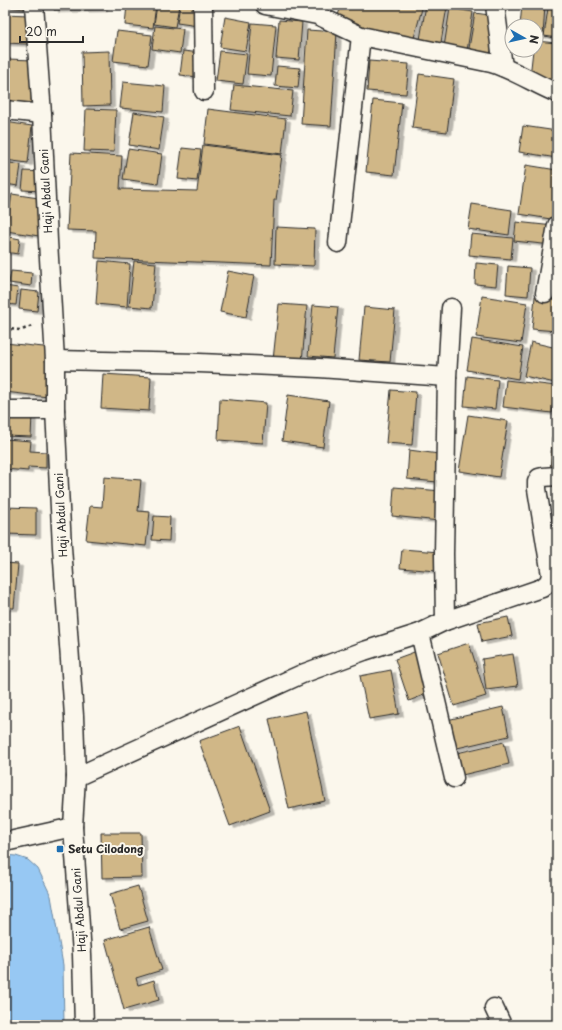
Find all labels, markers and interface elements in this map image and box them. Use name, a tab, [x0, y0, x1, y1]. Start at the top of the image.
scale bar	[20, 18, 83, 44]
north arrow	[504, 18, 544, 58]
text: 20 m	[26, 22, 57, 40]
text: N	[525, 34, 543, 45]
street label: Haji Abdul Gani	[35, 148, 56, 234]
street label: Haji Abdul Gani	[50, 472, 71, 558]
place label: Setu Cilodong	[68, 840, 144, 857]
marker: Setu Cilodong	[55, 844, 65, 854]
street label: Haji Abdul Gani	[67, 867, 90, 953]

